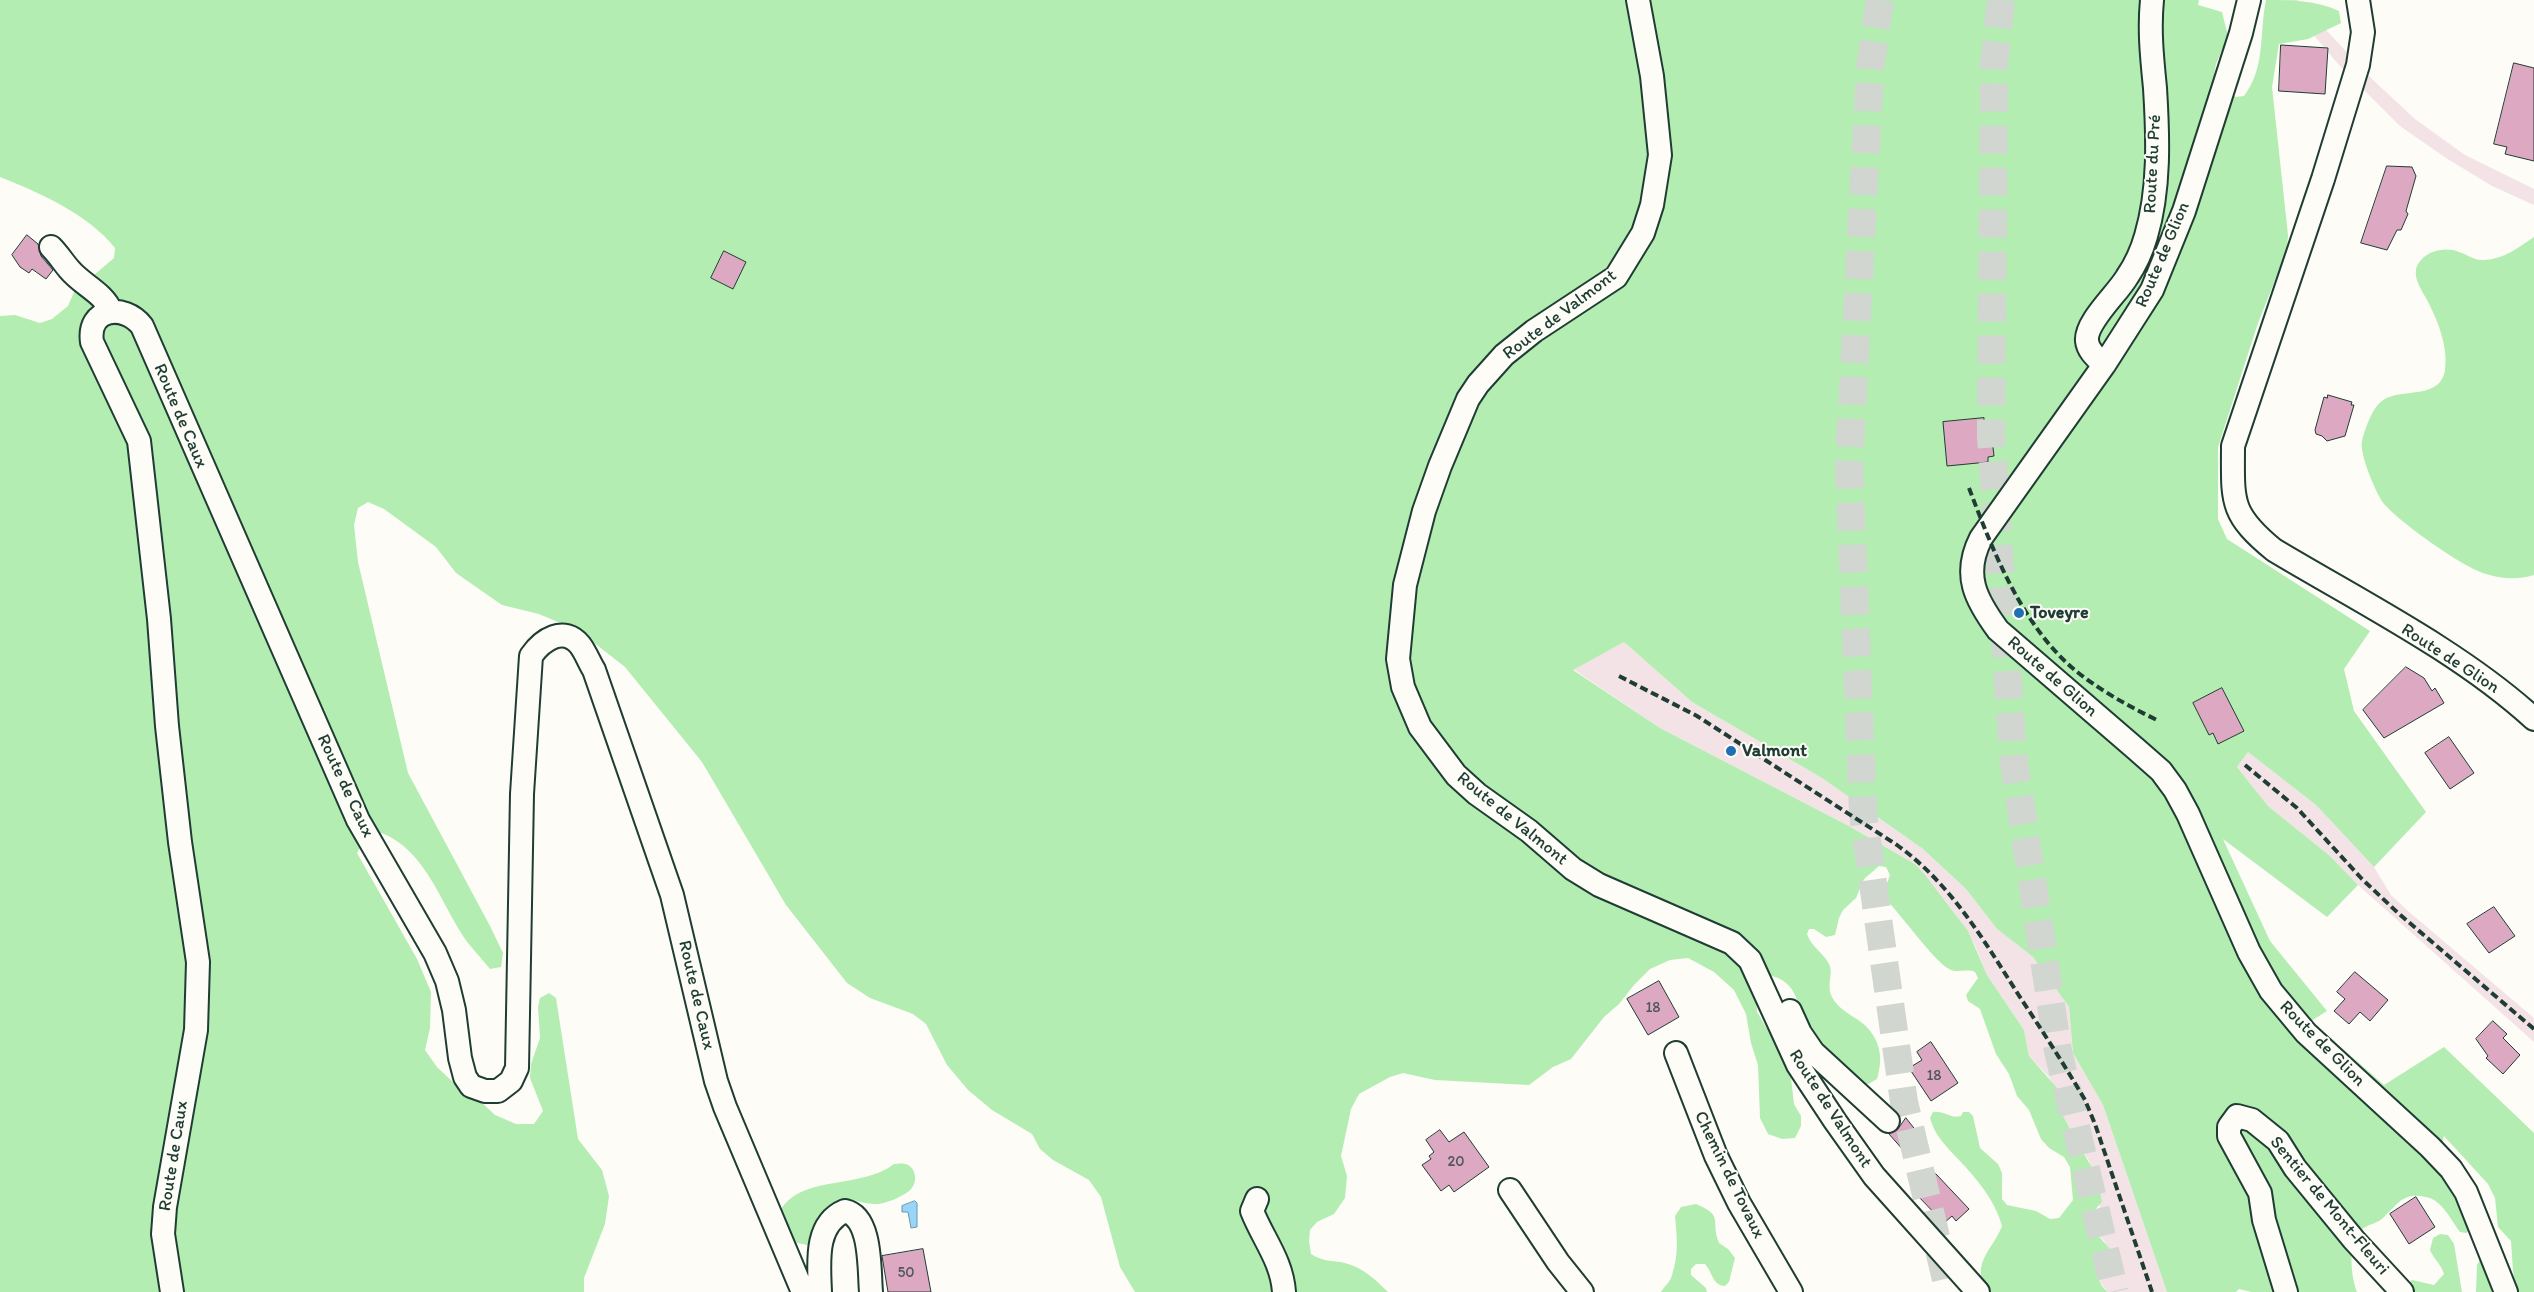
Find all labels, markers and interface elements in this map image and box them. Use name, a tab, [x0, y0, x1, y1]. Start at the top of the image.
street label: Route du Pré	[2140, 114, 2166, 214]
street label: Route de Glion	[2131, 199, 2195, 311]
street label: Route de Valmont	[1499, 265, 1621, 365]
street label: Route de Caux	[148, 360, 212, 472]
place label: Toveyre	[2030, 602, 2089, 624]
marker: Toveyre	[2012, 606, 2026, 620]
street label: Route de Glion	[2397, 619, 2503, 699]
street label: Route de Glion	[2002, 632, 2102, 722]
street label: Route de Caux	[312, 731, 378, 841]
place label: Valmont	[1742, 740, 1807, 762]
marker: Valmont	[1724, 744, 1738, 758]
street label: Route de Valmont	[1452, 768, 1572, 870]
street label: Route de Caux	[673, 938, 719, 1052]
street label: Route de Glion	[2275, 997, 2369, 1091]
house number: 18	[1645, 999, 1661, 1017]
street label: Route de Valmont	[1784, 1046, 1876, 1172]
house number: 18	[1926, 1067, 1942, 1085]
street label: Route de Caux	[155, 1099, 193, 1213]
street label: Chemin de Tovaux	[1689, 1108, 1769, 1242]
street label: Sentier de Mont-Fleuri	[2265, 1132, 2393, 1280]
house number: 20	[1447, 1153, 1465, 1171]
house number: 50	[897, 1264, 915, 1282]

